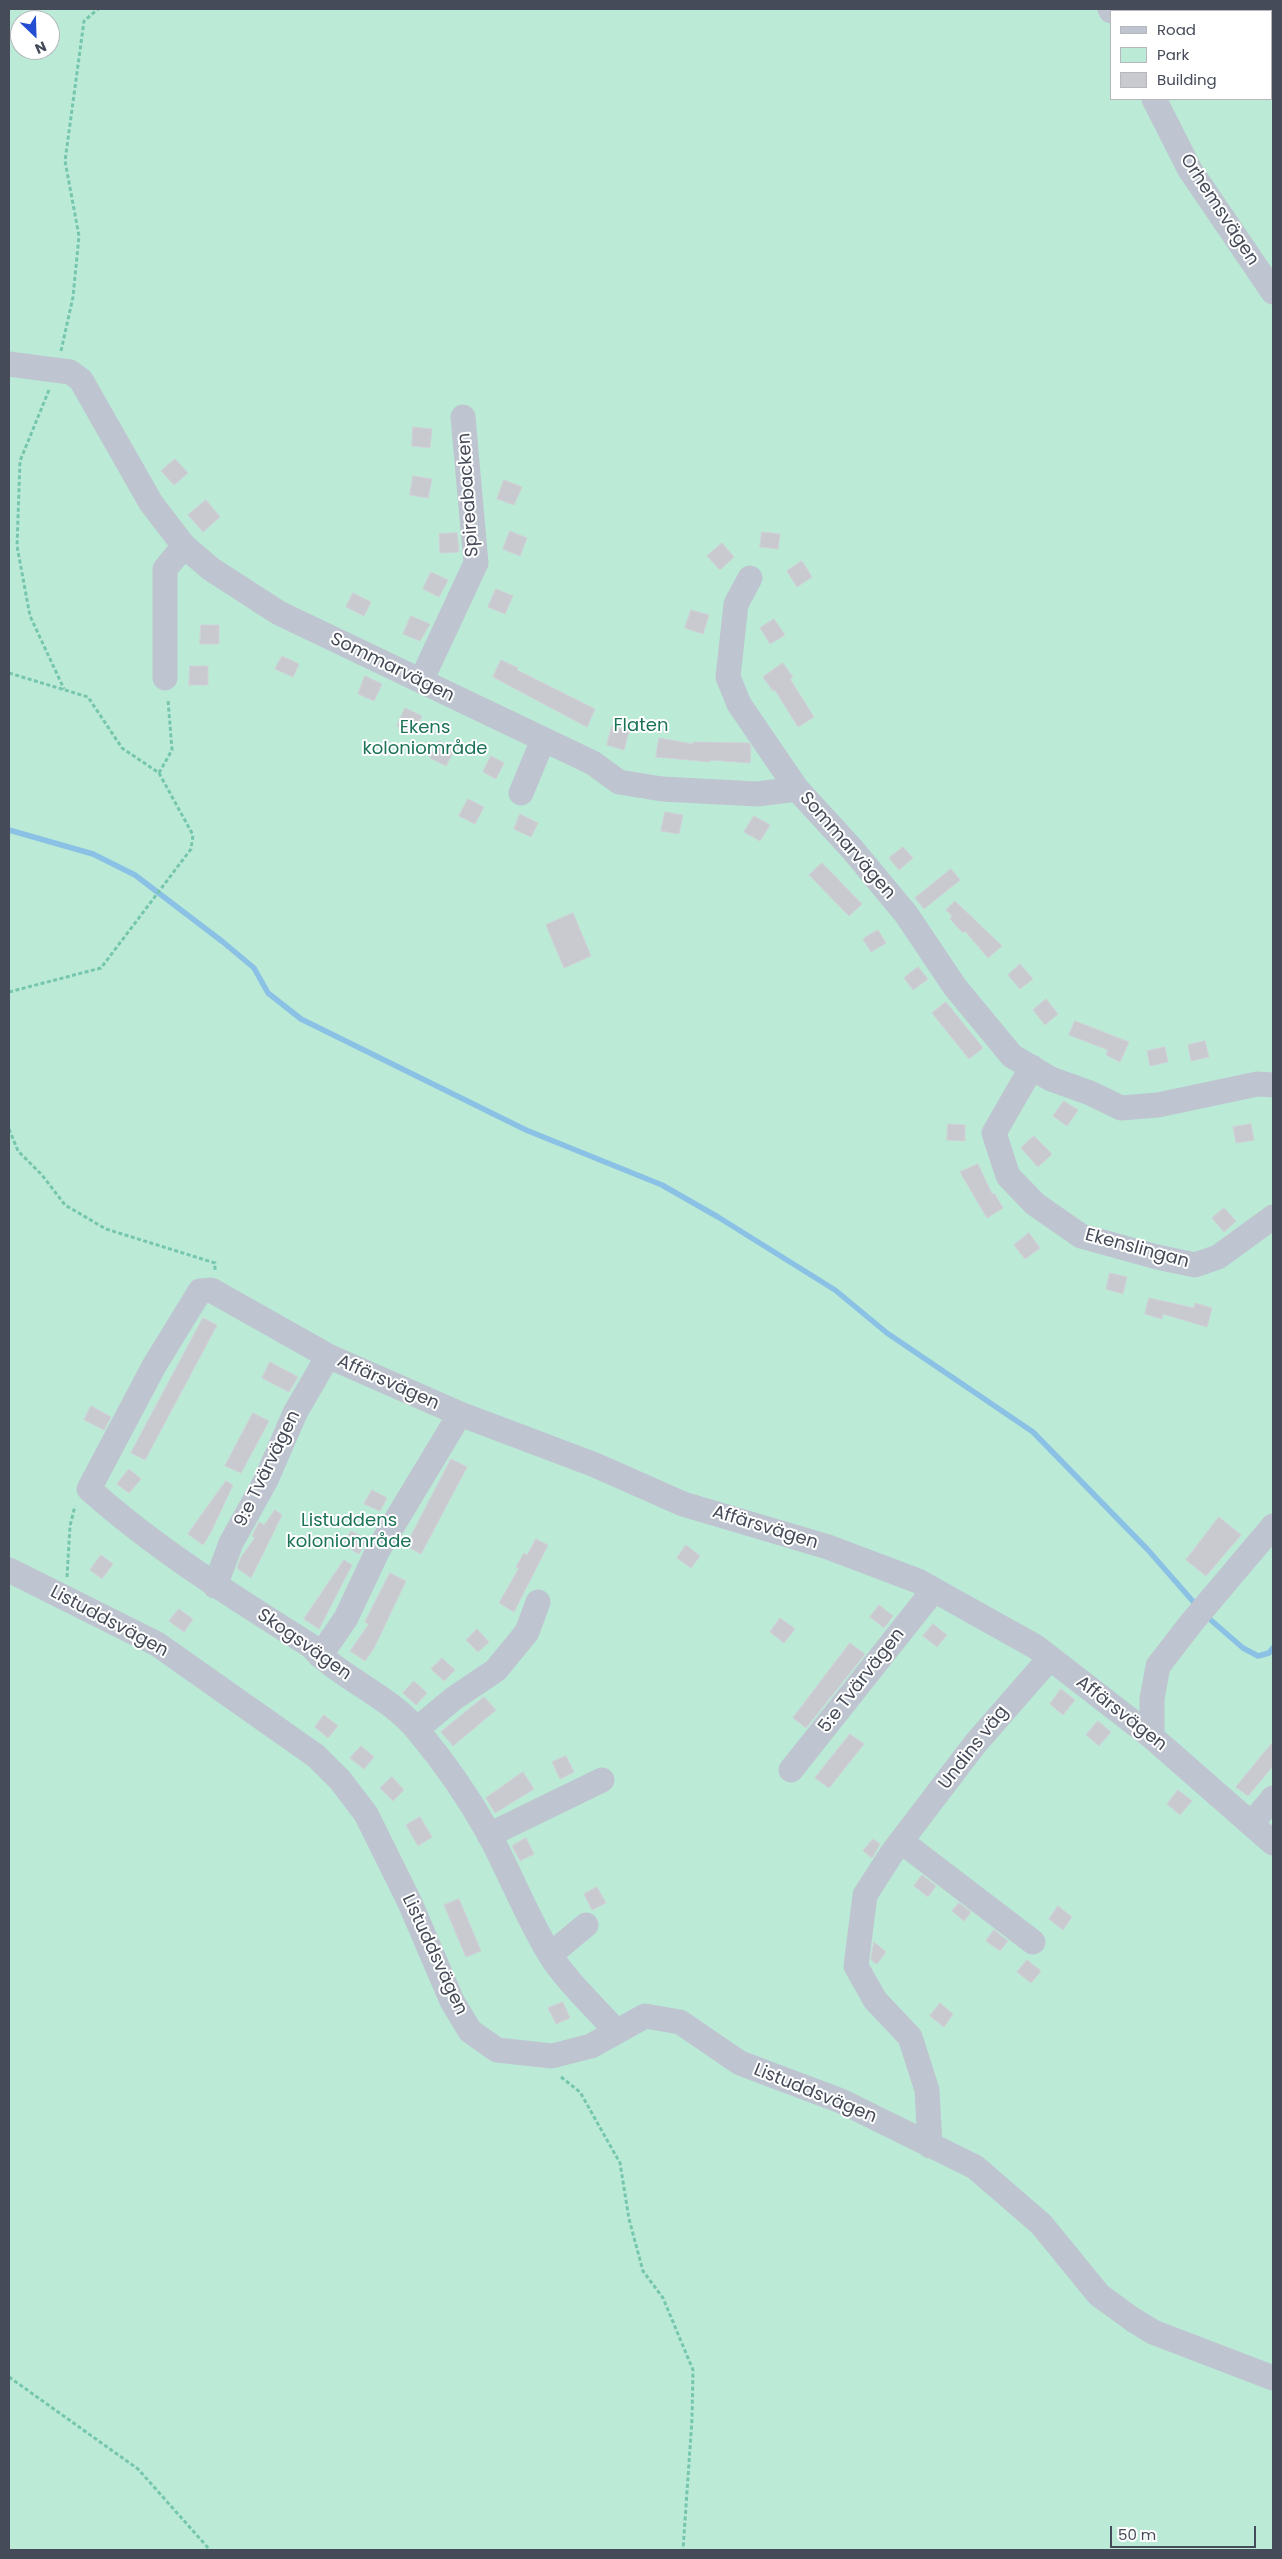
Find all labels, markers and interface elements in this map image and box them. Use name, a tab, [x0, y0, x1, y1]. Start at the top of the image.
north arrow	[10, 10, 60, 60]
legend	[1110, 10, 1272, 100]
text: Road	[1157, 19, 1196, 40]
text: N	[32, 37, 50, 59]
text: Park	[1157, 44, 1189, 65]
text: Building	[1157, 69, 1217, 90]
street label: Orhemsvägen	[1175, 150, 1263, 270]
street label: Spireabacken	[454, 432, 484, 558]
street label: Sommarvägen	[327, 629, 457, 707]
park label: Flaten	[614, 715, 668, 737]
park label: Ekens koloniområde	[363, 717, 487, 760]
street label: Sommarvägen	[795, 788, 899, 904]
street label: Ekenslingan	[1083, 1225, 1191, 1273]
street label: Affärsvägen	[334, 1351, 442, 1415]
street label: 9:e Tvärvägen	[230, 1407, 306, 1531]
street label: Affärsvägen	[710, 1502, 820, 1554]
park label: Listuddens koloniområde	[287, 1510, 411, 1552]
street label: Listuddsvägen	[46, 1582, 172, 1662]
street label: Skogsvägen	[253, 1605, 355, 1685]
street label: 5:e Tvärvägen	[814, 1624, 910, 1738]
street label: Affärsvägen	[1071, 1672, 1171, 1756]
street label: Undins väg	[935, 1702, 1013, 1794]
street label: Listuddsvägen	[397, 1891, 471, 2019]
street label: Listuddsvägen	[750, 2060, 880, 2128]
scale bar	[1112, 2516, 1258, 2548]
text: 50 m	[1118, 2524, 1156, 2545]

